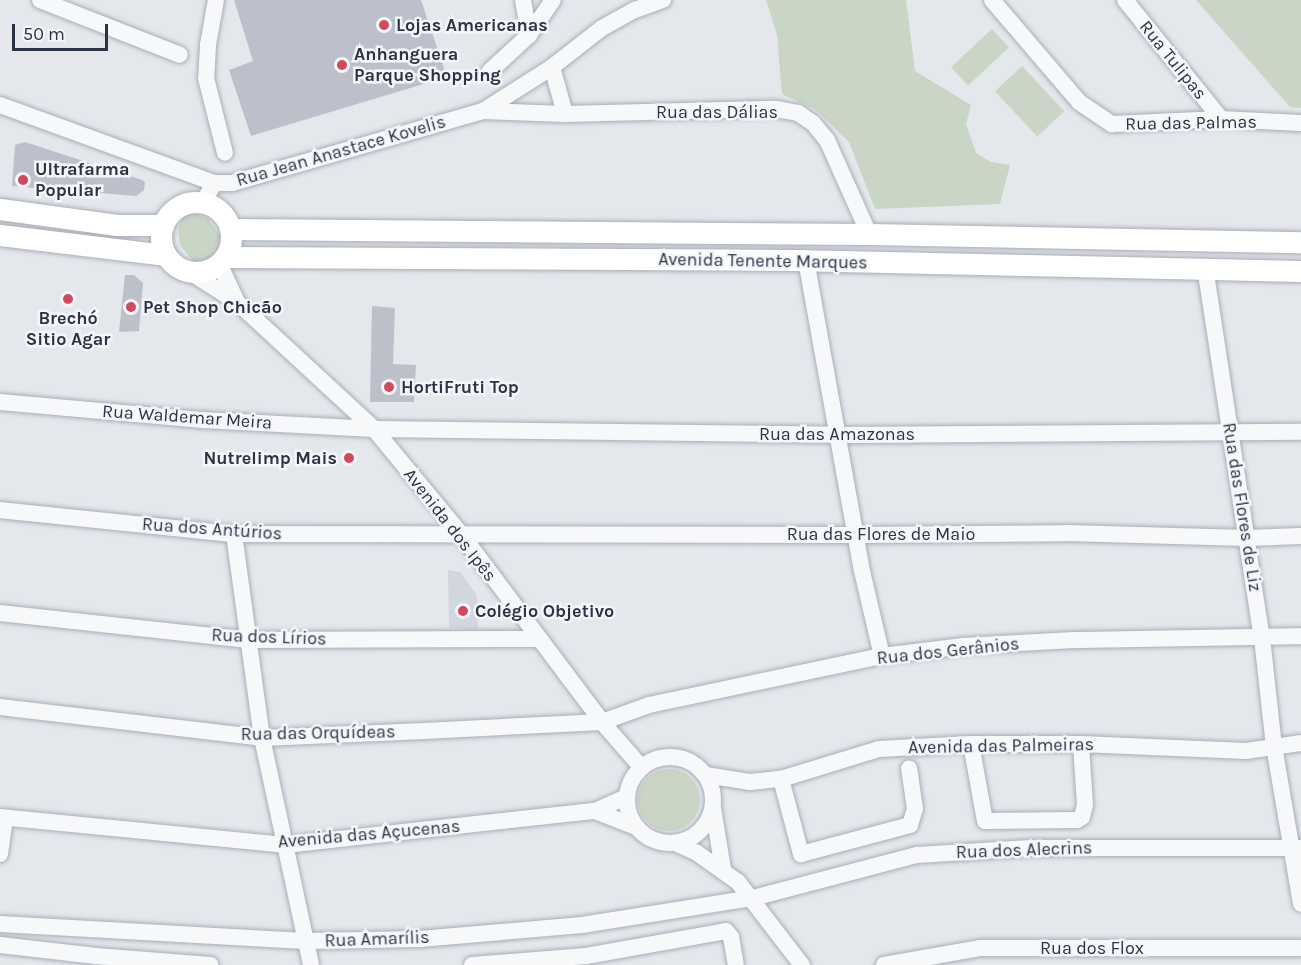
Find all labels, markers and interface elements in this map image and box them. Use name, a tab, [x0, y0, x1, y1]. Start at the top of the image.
scale bar	[15, 12, 111, 50]
place label: Lojas Americanas	[396, 14, 548, 36]
street label: Rua Tulipas	[1135, 16, 1211, 104]
marker: Lojas Americanas	[377, 18, 391, 32]
text: 50 m	[23, 23, 65, 45]
place label: Anhanguera Parque Shopping	[354, 44, 501, 86]
marker: Anhanguera Parque Shopping	[335, 58, 349, 72]
street label: Rua das Dálias	[656, 101, 778, 123]
street label: Rua Jean Anastace Kovelis	[234, 111, 448, 191]
street label: Rua das Palmas	[1125, 111, 1257, 135]
place label: Ultrafarma Popular	[35, 159, 129, 201]
marker: Ultrafarma Popular	[16, 173, 30, 187]
street label: Avenida Tenente Marques	[658, 248, 868, 274]
marker: Brechó Sitio Agar	[61, 292, 75, 306]
place label: Pet Shop Chicão	[143, 296, 282, 318]
marker: Pet Shop Chicão	[124, 300, 138, 314]
place label: Brechó Sitio Agar	[26, 308, 110, 350]
place label: HortiFruti Top	[401, 376, 519, 398]
marker: HortiFruti Top	[382, 380, 396, 394]
street label: Rua Waldemar Meira	[101, 400, 273, 434]
street label: Rua das Flores de Liz	[1218, 421, 1266, 593]
street label: Rua das Amazonas	[759, 423, 915, 445]
place label: Nutrelimp Mais	[203, 447, 337, 469]
marker: Nutrelimp Mais	[342, 451, 356, 465]
street label: Avenida dos Ipês	[399, 464, 501, 586]
street label: Rua dos Antúrios	[141, 513, 283, 545]
street label: Rua das Flores de Maio	[787, 523, 975, 545]
place label: Colégio Objetivo	[475, 600, 614, 622]
marker: Colégio Objetivo	[456, 604, 470, 618]
street label: Rua dos Lírios	[211, 624, 327, 650]
street label: Rua dos Gerânios	[876, 633, 1020, 669]
street label: Rua das Orquídeas	[241, 721, 395, 745]
street label: Avenida das Palmeiras	[908, 734, 1094, 758]
street label: Avenida das Açucenas	[277, 815, 461, 853]
street label: Rua dos Alecrins	[955, 837, 1093, 863]
street label: Rua Amarílis	[324, 926, 430, 952]
street label: Rua dos Flox	[1040, 937, 1144, 959]

